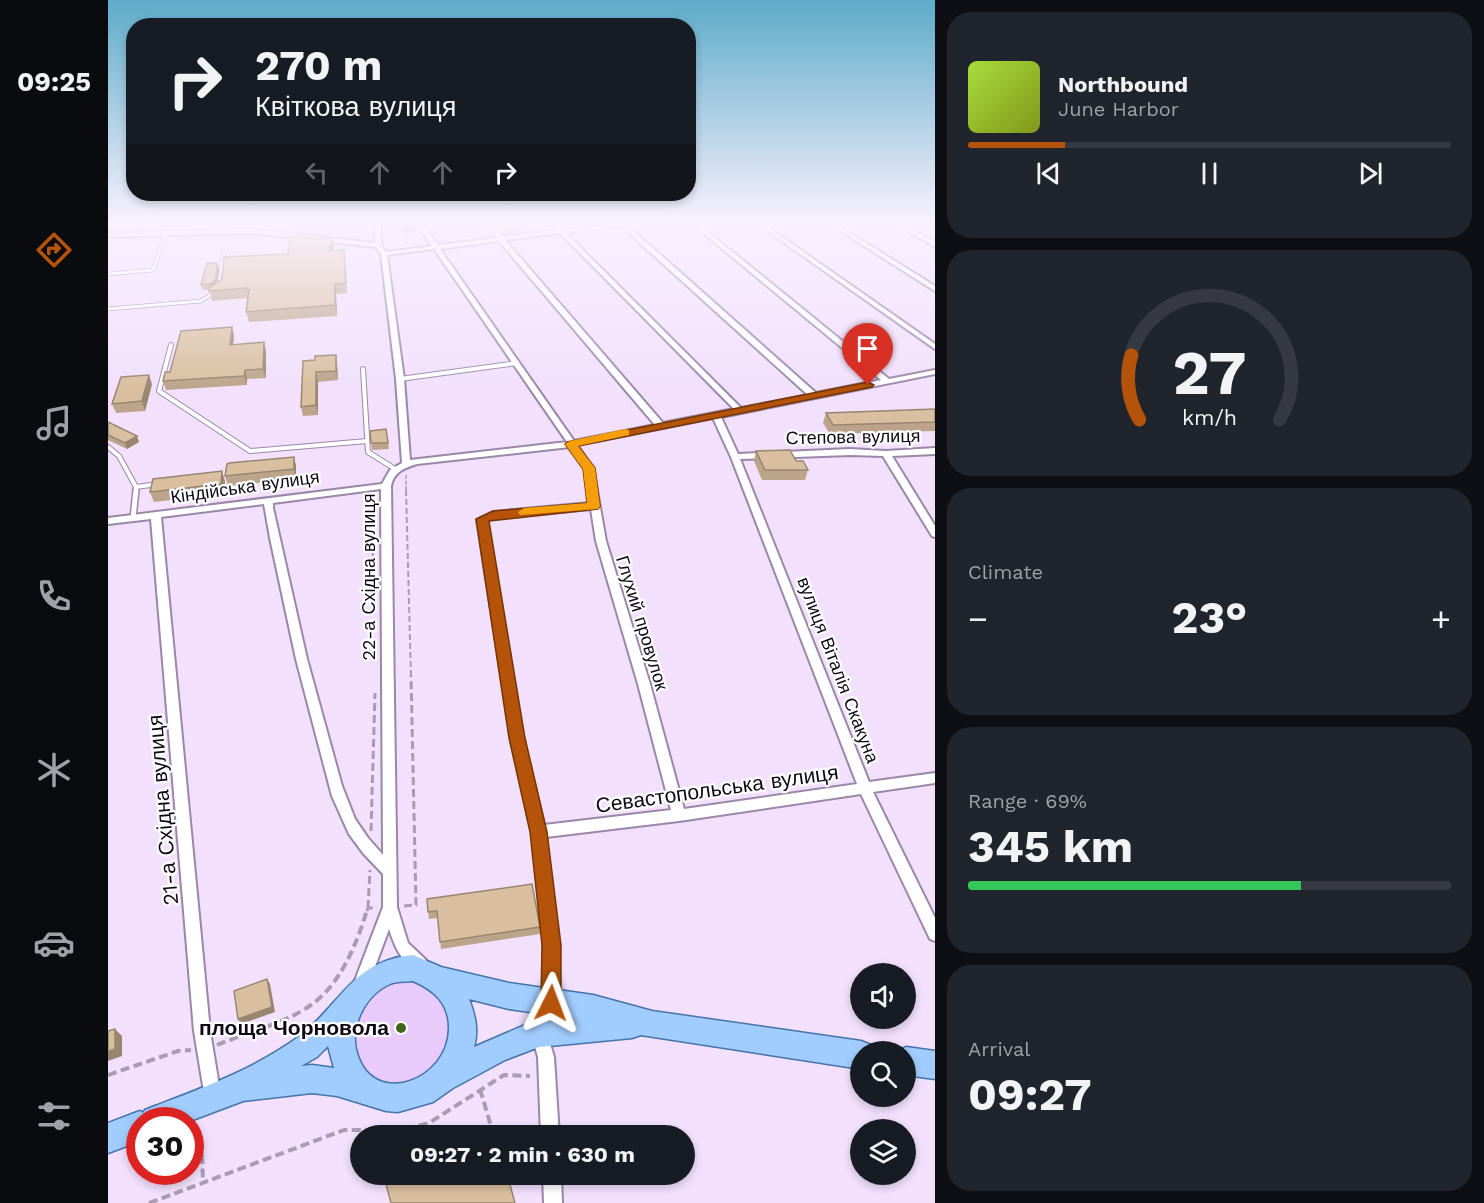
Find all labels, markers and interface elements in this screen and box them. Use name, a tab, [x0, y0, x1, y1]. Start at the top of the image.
text: 270 m	[255, 41, 382, 90]
icon: right	[156, 42, 234, 120]
text: 09:25	[17, 66, 91, 98]
text: Northbound	[1058, 72, 1188, 97]
text: Квіткова вулиця	[255, 91, 456, 123]
text: June Harbor	[1058, 97, 1179, 121]
icon: left	[300, 156, 333, 189]
icon: ahead	[363, 156, 396, 189]
icon: ahead	[426, 156, 459, 189]
icon: right	[489, 156, 522, 189]
icon: previous	[1032, 157, 1065, 190]
icon: pause	[1193, 157, 1226, 190]
icon: next	[1354, 157, 1387, 190]
icon: directions	[33, 229, 75, 271]
pin	[842, 323, 893, 385]
icon: arrive	[851, 332, 884, 365]
text: 27	[1173, 336, 1246, 409]
icon: music	[33, 402, 75, 444]
text: km/h	[1182, 406, 1237, 431]
street label: Степова вулиця	[785, 425, 921, 448]
street label: Кіндійська вулиця	[169, 466, 321, 507]
street label: 22-а Східна вулиця	[358, 494, 379, 660]
street label: Глухий провулок	[612, 553, 673, 693]
text: Climate	[968, 560, 1043, 584]
street label: вулиця Віталія Скакуна	[793, 574, 884, 767]
icon: phone	[33, 575, 75, 617]
text: 23°	[1172, 591, 1247, 644]
text: −	[968, 599, 988, 638]
text: +	[1431, 599, 1451, 638]
street label: 21-а Східна вулиця	[142, 714, 183, 906]
icon: climate	[33, 749, 75, 791]
street label: Севастопольська вулиця	[594, 759, 840, 818]
text: Range · 69%	[968, 789, 1087, 813]
text: 345 km	[968, 820, 1133, 873]
icon: car	[33, 922, 75, 964]
map controls	[850, 963, 916, 1185]
button: sound	[850, 963, 916, 1029]
position arrow	[519, 971, 583, 1035]
place label: площа Чорновола	[199, 1015, 389, 1040]
marker: площа Чорновола	[394, 1021, 408, 1035]
text: Arrival	[968, 1037, 1030, 1061]
button: search	[850, 1041, 916, 1107]
text: 09:27	[968, 1068, 1092, 1121]
icon: filters	[33, 1095, 75, 1137]
speed limit sign: 30	[126, 1107, 204, 1185]
button: layers	[850, 1119, 916, 1185]
text: 09:27 · 2 min · 630 m	[410, 1142, 635, 1167]

